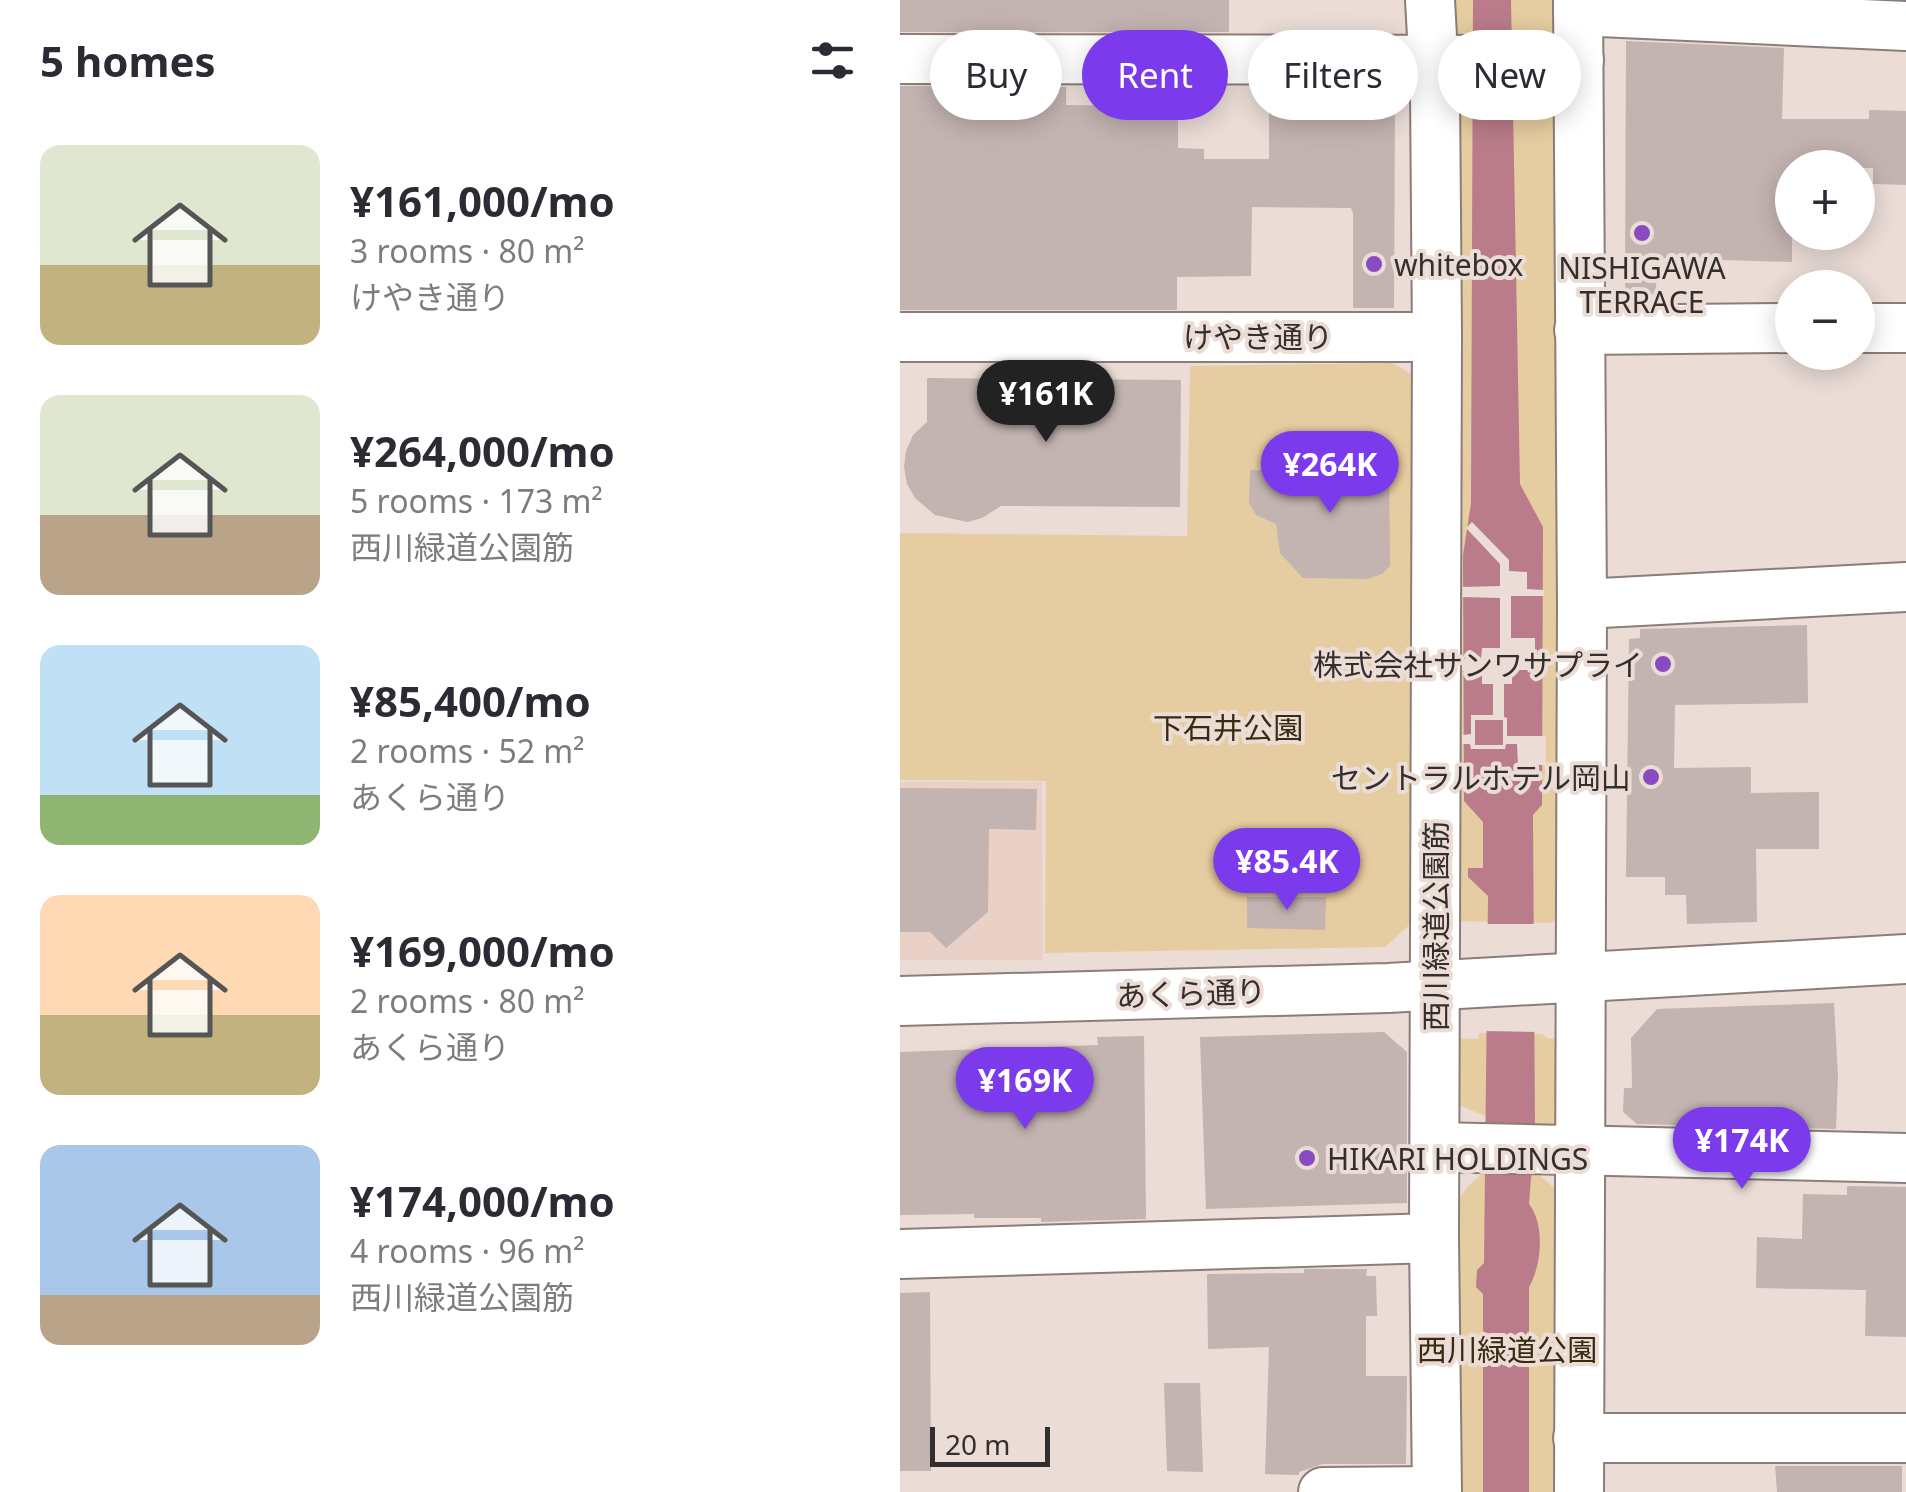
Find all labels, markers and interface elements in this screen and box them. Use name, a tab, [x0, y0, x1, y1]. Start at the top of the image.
chip: Buy	[930, 30, 1062, 120]
chip: Rent	[1082, 30, 1228, 120]
chip: Filters	[1248, 30, 1418, 120]
chip: New	[1438, 30, 1581, 120]
text: 5 homes	[40, 32, 216, 89]
icon: filters	[805, 33, 860, 88]
map controls	[1775, 150, 1875, 370]
button: +	[1775, 150, 1875, 250]
text: ¥161,000/mo	[350, 172, 615, 229]
icon: home	[120, 185, 240, 305]
marker: NISHIGAWA TERRACE	[1631, 222, 1653, 244]
text: 3 rooms · 80 m²	[350, 229, 584, 272]
place label: whitebox	[1394, 244, 1524, 285]
place label: NISHIGAWA TERRACE	[1558, 247, 1727, 322]
marker: whitebox	[1363, 253, 1385, 275]
button: −	[1775, 270, 1875, 370]
text: けやき通り	[350, 275, 510, 318]
street label: けやき通り	[1183, 316, 1333, 357]
pin: ¥161K	[976, 360, 1116, 445]
text: ¥161K	[999, 371, 1093, 414]
text: ¥264,000/mo	[350, 422, 615, 479]
pin: ¥264K	[1260, 431, 1400, 516]
icon: home	[120, 435, 240, 555]
text: ¥264K	[1283, 442, 1377, 485]
text: 5 rooms · 173 m²	[350, 479, 603, 522]
text: 西川緑道公園筋	[350, 525, 574, 568]
place label: 株式会社サンワサプライ	[1313, 644, 1643, 685]
marker: 株式会社サンワサプライ	[1652, 653, 1674, 675]
text: ¥85,400/mo	[350, 672, 591, 729]
icon: home	[120, 685, 240, 805]
park label: 下石井公園	[1153, 707, 1303, 748]
text: 2 rooms · 52 m²	[350, 729, 584, 772]
place label: セントラルホテル岡山	[1331, 757, 1631, 798]
marker: セントラルホテル岡山	[1640, 766, 1662, 788]
text: あくら通り	[350, 775, 510, 818]
street label: 西川緑道公園筋	[1415, 821, 1456, 1031]
pin: ¥85.4K	[1206, 828, 1368, 913]
text: ¥85.4K	[1235, 839, 1339, 882]
text: ¥169,000/mo	[350, 922, 615, 979]
icon: home	[120, 935, 240, 1055]
street label: あくら通り	[1115, 970, 1267, 1016]
text: 2 rooms · 80 m²	[350, 979, 584, 1022]
text: あくら通り	[350, 1025, 510, 1068]
pin: ¥169K	[955, 1047, 1095, 1132]
text: ¥169K	[978, 1058, 1072, 1101]
pin: ¥174K	[1672, 1107, 1812, 1192]
text: ¥174K	[1695, 1118, 1789, 1161]
place label: HIKARI HOLDINGS	[1327, 1138, 1588, 1179]
marker: HIKARI HOLDINGS	[1296, 1147, 1318, 1169]
text: ¥174,000/mo	[350, 1172, 615, 1229]
icon: home	[120, 1185, 240, 1305]
text: 4 rooms · 96 m²	[350, 1229, 584, 1272]
text: 西川緑道公園筋	[350, 1275, 574, 1318]
park label: 西川緑道公園	[1417, 1329, 1597, 1370]
scale bar	[930, 1422, 1050, 1466]
text: 20 m	[945, 1425, 1011, 1463]

